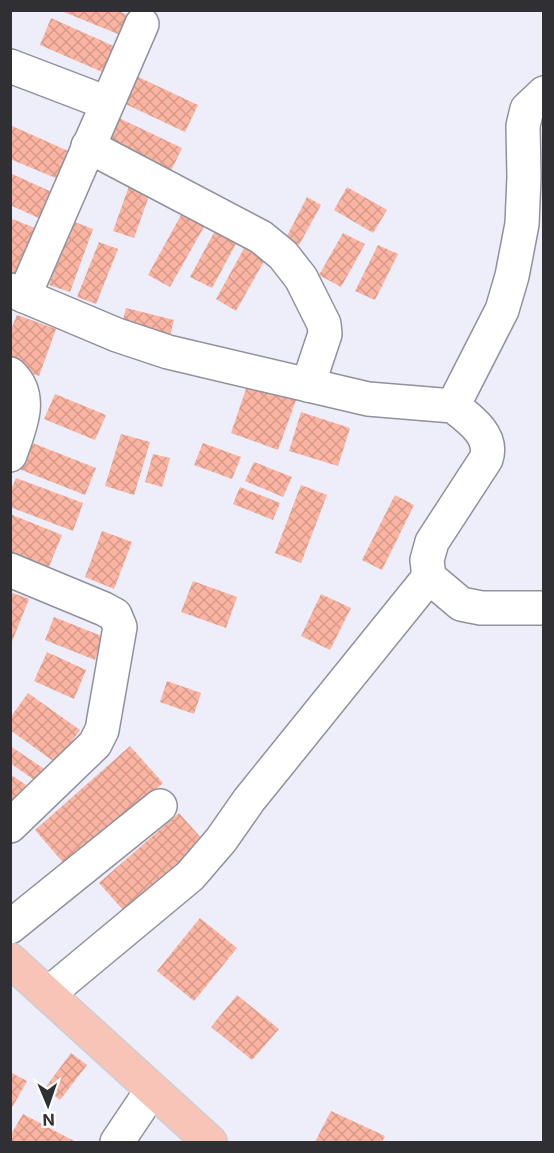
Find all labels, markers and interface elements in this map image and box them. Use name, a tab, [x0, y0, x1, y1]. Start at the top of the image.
north arrow	[18, 1075, 78, 1135]
text: N	[42, 1110, 55, 1130]

